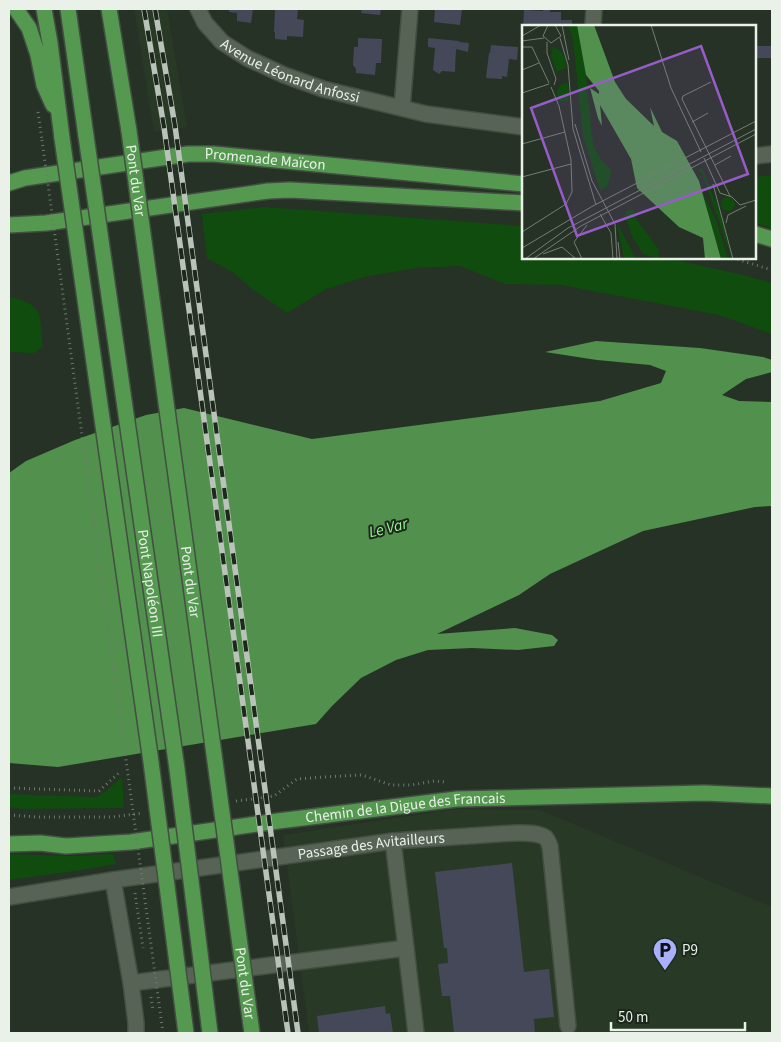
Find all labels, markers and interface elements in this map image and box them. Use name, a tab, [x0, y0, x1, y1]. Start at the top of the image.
inset map	[522, 25, 756, 259]
street label: Avenue Léonard Anfossi	[216, 34, 362, 109]
street label: Pont du Var	[120, 143, 151, 219]
street label: Promenade Maïcon	[205, 144, 327, 176]
water label: Le Var	[366, 512, 412, 543]
street label: Pont Napoléon III	[132, 528, 168, 639]
street label: Pont du Var	[175, 545, 205, 620]
street label: Chemin de la Digue des Francais	[304, 788, 506, 829]
street label: Passage des Avitailleurs	[296, 828, 446, 865]
parking icon: P9	[652, 937, 678, 971]
place label: P9	[682, 940, 698, 961]
street label: Pont du Var	[229, 946, 260, 1021]
scale bar	[611, 1000, 745, 1032]
text: 50 m	[618, 1007, 648, 1028]

